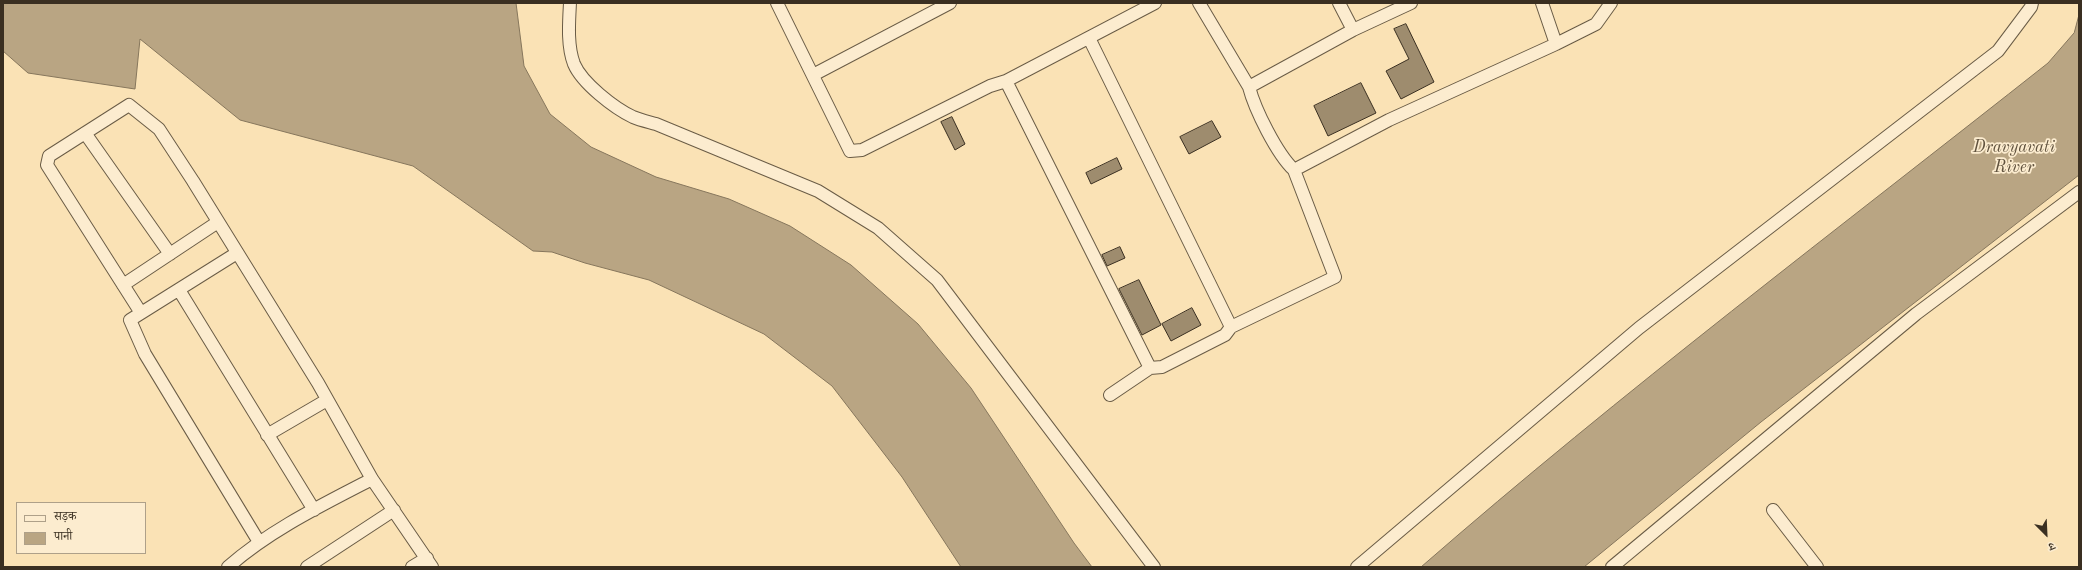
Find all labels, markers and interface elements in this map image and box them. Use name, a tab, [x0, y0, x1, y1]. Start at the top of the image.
water label: Dravyavati River	[1973, 138, 2055, 178]
legend	[16, 502, 146, 554]
text: सड़क	[54, 511, 77, 523]
north arrow	[2026, 514, 2066, 554]
text: पानी	[54, 531, 72, 543]
text: उ	[2046, 539, 2056, 552]

